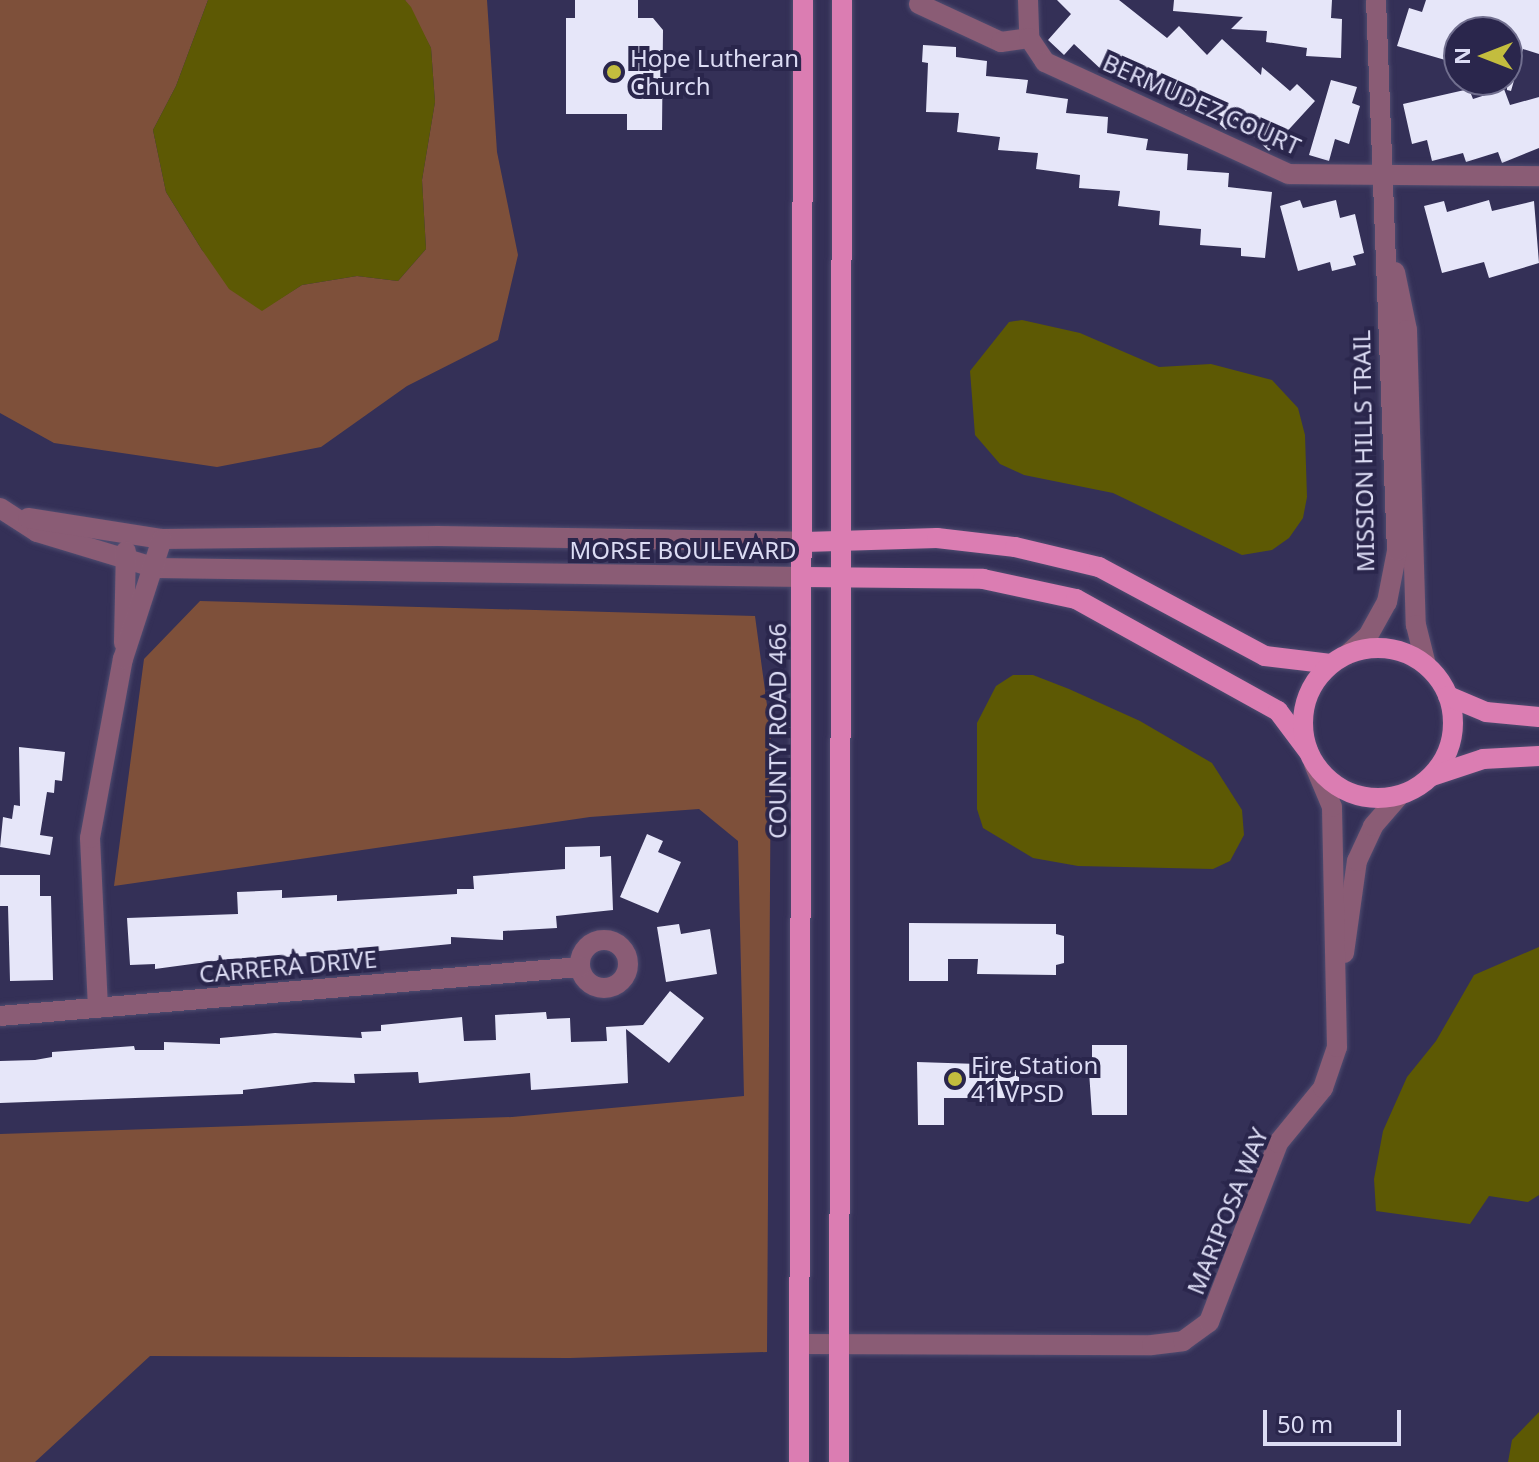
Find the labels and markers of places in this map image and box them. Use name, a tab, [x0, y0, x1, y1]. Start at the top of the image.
place label: Hope Lutheran Church	[630, 44, 799, 100]
marker: Hope Lutheran Church	[605, 63, 623, 81]
place label: Fire Station 41 VPSD	[971, 1051, 1098, 1107]
marker: Fire Station 41 VPSD	[946, 1070, 964, 1088]

